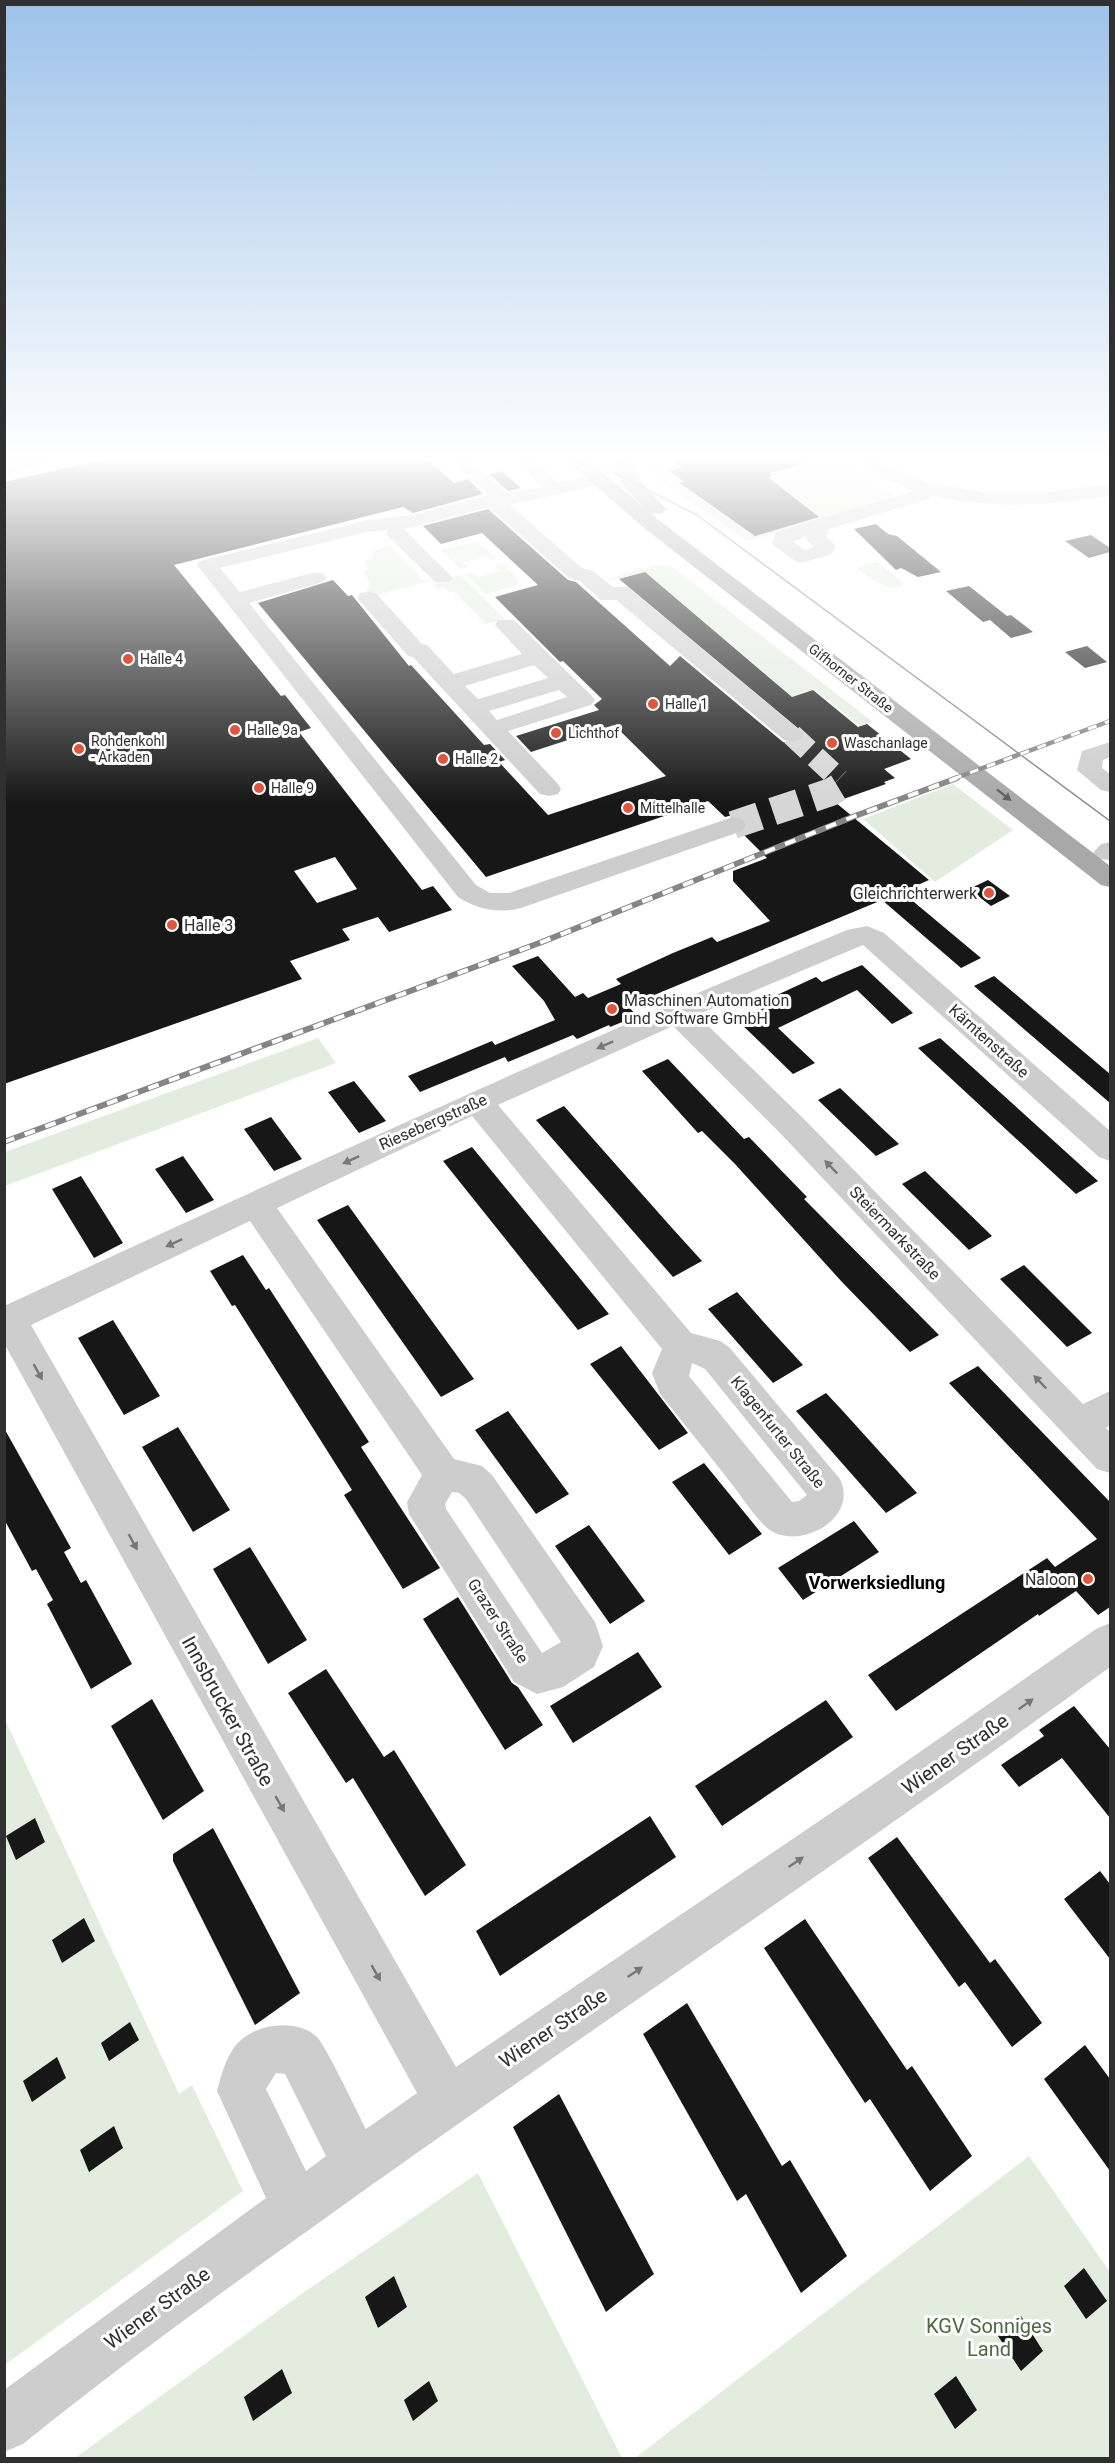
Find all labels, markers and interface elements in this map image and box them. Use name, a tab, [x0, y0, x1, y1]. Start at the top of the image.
street label: Gifhorner Straße	[806, 640, 896, 716]
place label: Halle 4	[140, 651, 183, 667]
marker: Halle 4	[121, 652, 135, 666]
place label: Halle 1	[665, 696, 708, 712]
marker: Halle 1	[646, 697, 660, 711]
place label: Halle 9a	[247, 722, 298, 738]
marker: Halle 9a	[228, 723, 242, 737]
place label: Lichthof	[568, 725, 619, 741]
marker: Lichthof	[549, 726, 563, 740]
place label: Rohdenkohl - Arkaden	[91, 733, 165, 765]
place label: Waschanlage	[844, 735, 928, 751]
marker: Waschanlage	[825, 736, 839, 750]
marker: Rohdenkohl - Arkaden	[72, 742, 86, 756]
place label: Halle 2	[455, 751, 498, 767]
marker: Halle 2	[436, 752, 450, 766]
place label: Halle 9	[271, 780, 314, 796]
marker: Halle 9	[252, 781, 266, 795]
one-way arrow	[996, 789, 1011, 801]
place label: Mittelhalle	[640, 800, 705, 816]
marker: Mittelhalle	[621, 801, 635, 815]
place label: Gleichrichterwerk	[853, 884, 978, 903]
marker: Gleichrichterwerk	[982, 886, 996, 900]
place label: Halle 3	[184, 916, 233, 935]
marker: Halle 3	[165, 918, 179, 932]
place label: Maschinen Automation und Software GmbH	[624, 991, 789, 1028]
street label: Kärntenstraße	[945, 1000, 1033, 1082]
marker: Maschinen Automation und Software GmbH	[605, 1002, 619, 1016]
one-way arrow	[596, 1041, 614, 1051]
street label: Riesebergstraße	[376, 1090, 490, 1154]
one-way arrow	[341, 1155, 359, 1165]
one-way arrow	[825, 1161, 839, 1175]
street label: Steiermarkstraße	[846, 1182, 944, 1284]
one-way arrow	[166, 1238, 183, 1247]
one-way arrow	[33, 1363, 43, 1380]
street label: Klagenfurter Straße	[727, 1372, 829, 1492]
one-way arrow	[1034, 1376, 1048, 1390]
one-way arrow	[128, 1534, 138, 1551]
place label: Naloon	[1025, 1570, 1076, 1589]
district label: Vorwerksiedlung	[809, 1572, 945, 1593]
marker: Naloon	[1081, 1572, 1095, 1586]
street label: Grazer Straße	[464, 1575, 532, 1667]
street label: Innsbrucker Straße	[177, 1632, 279, 1790]
one-way arrow	[1017, 1698, 1033, 1710]
street label: Wiener Straße	[897, 1708, 1013, 1800]
one-way arrow	[275, 1795, 285, 1812]
one-way arrow	[788, 1857, 804, 1868]
one-way arrow	[371, 1965, 381, 1982]
one-way arrow	[627, 1967, 643, 1978]
street label: Wiener Straße	[495, 1983, 611, 2073]
street label: Wiener Straße	[99, 2262, 215, 2354]
park label: KGV Sonniges Land	[926, 2314, 1052, 2361]

